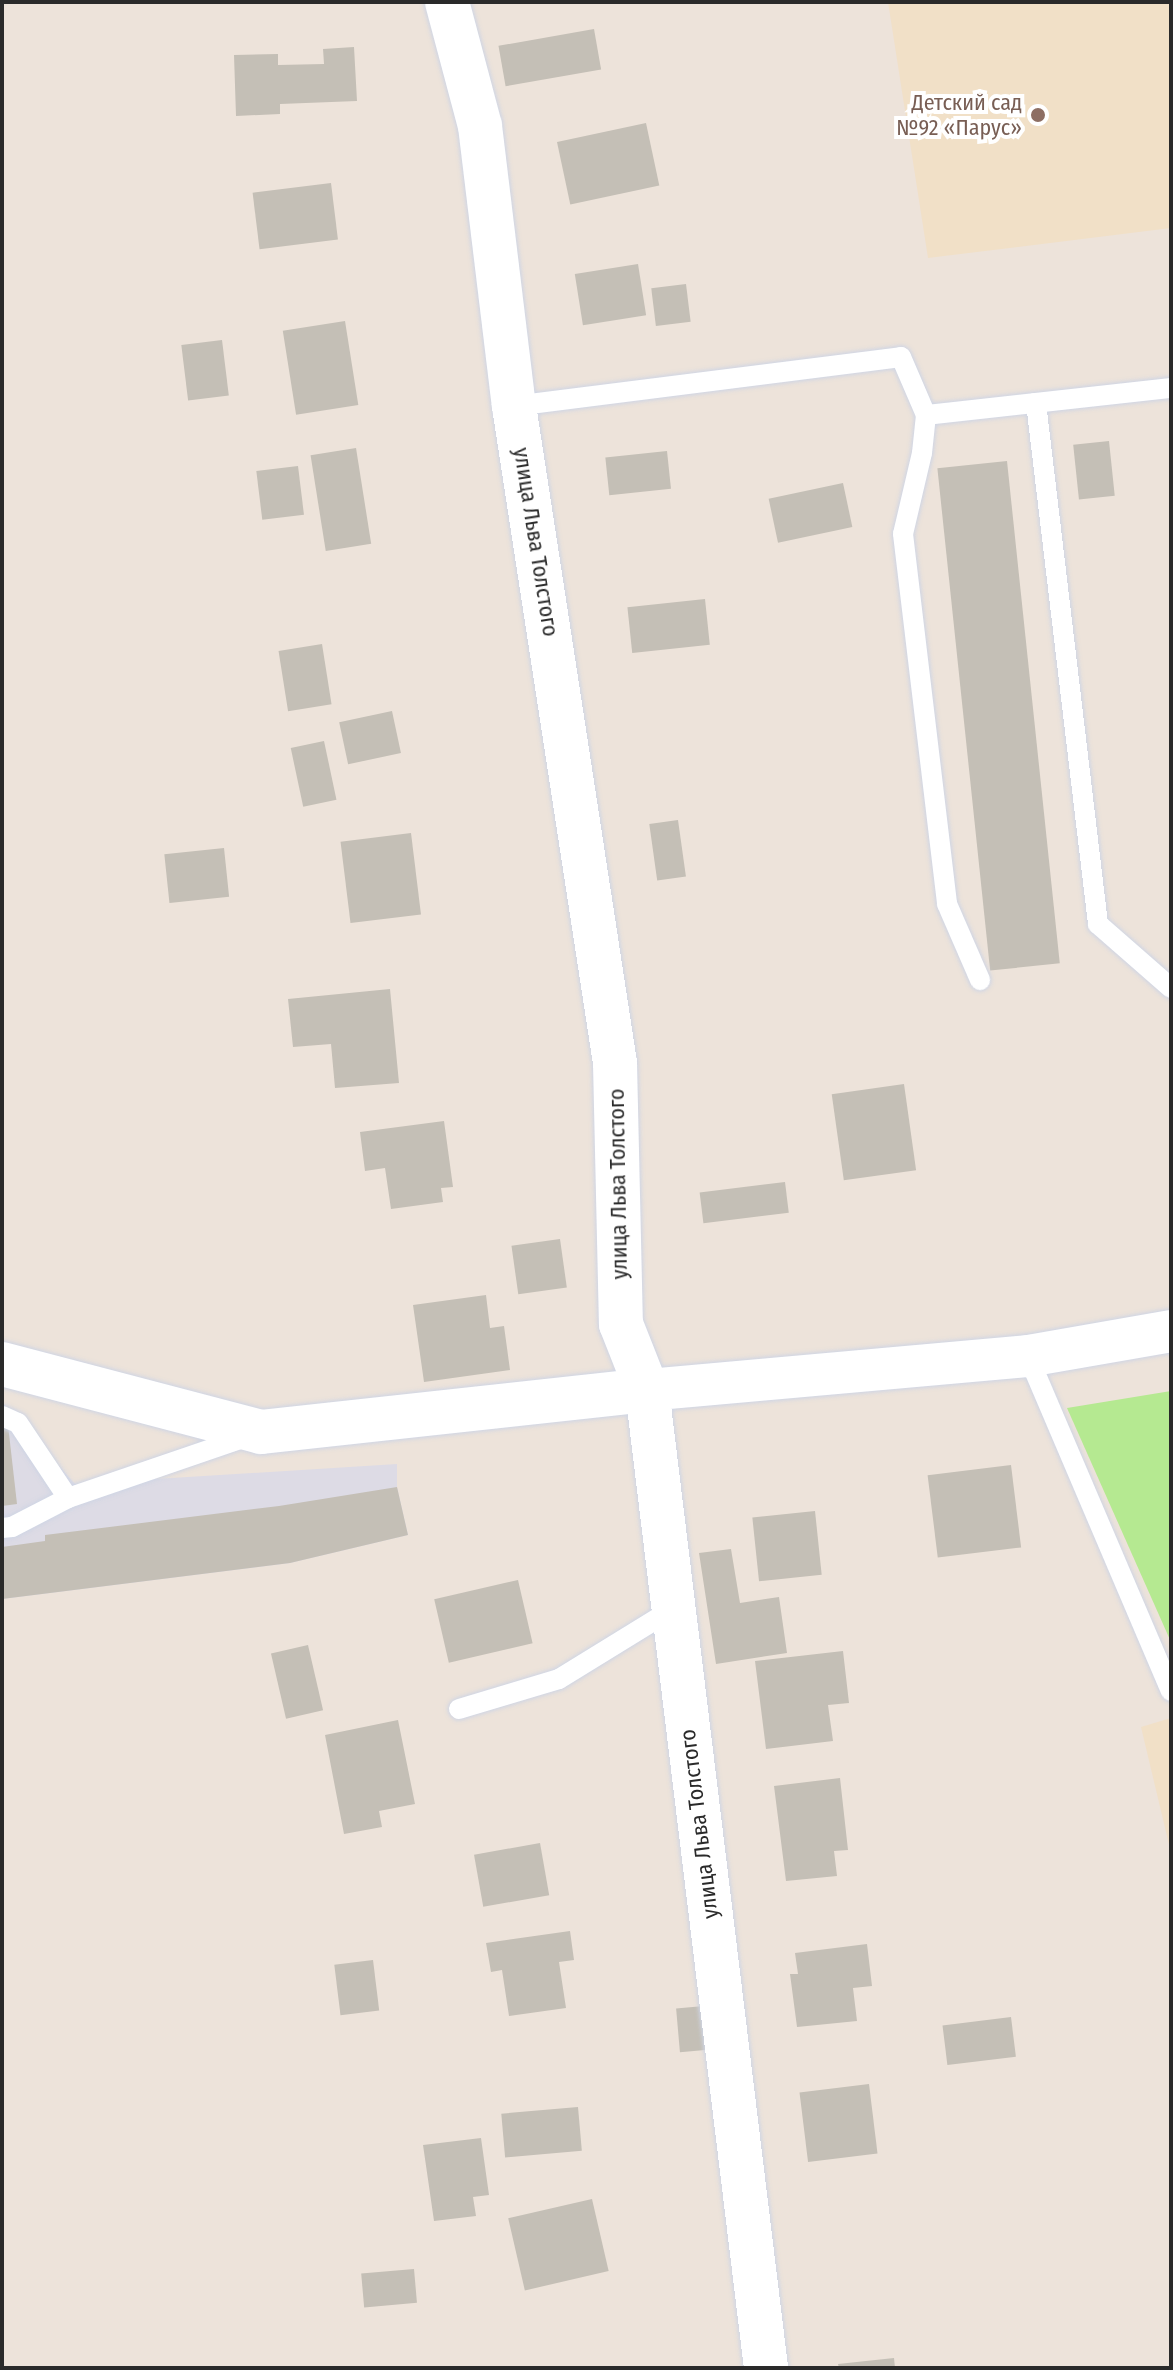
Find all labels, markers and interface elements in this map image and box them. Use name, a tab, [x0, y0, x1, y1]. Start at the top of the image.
place label: Детский сад №92 «Парус»	[896, 89, 1022, 140]
marker: Детский сад №92 «Парус»	[1029, 106, 1047, 124]
street label: улица Льва Толстого	[508, 446, 564, 638]
street label: улица Льва Толстого	[603, 1088, 633, 1280]
street label: улица Льва Толстого	[674, 1728, 724, 1920]

